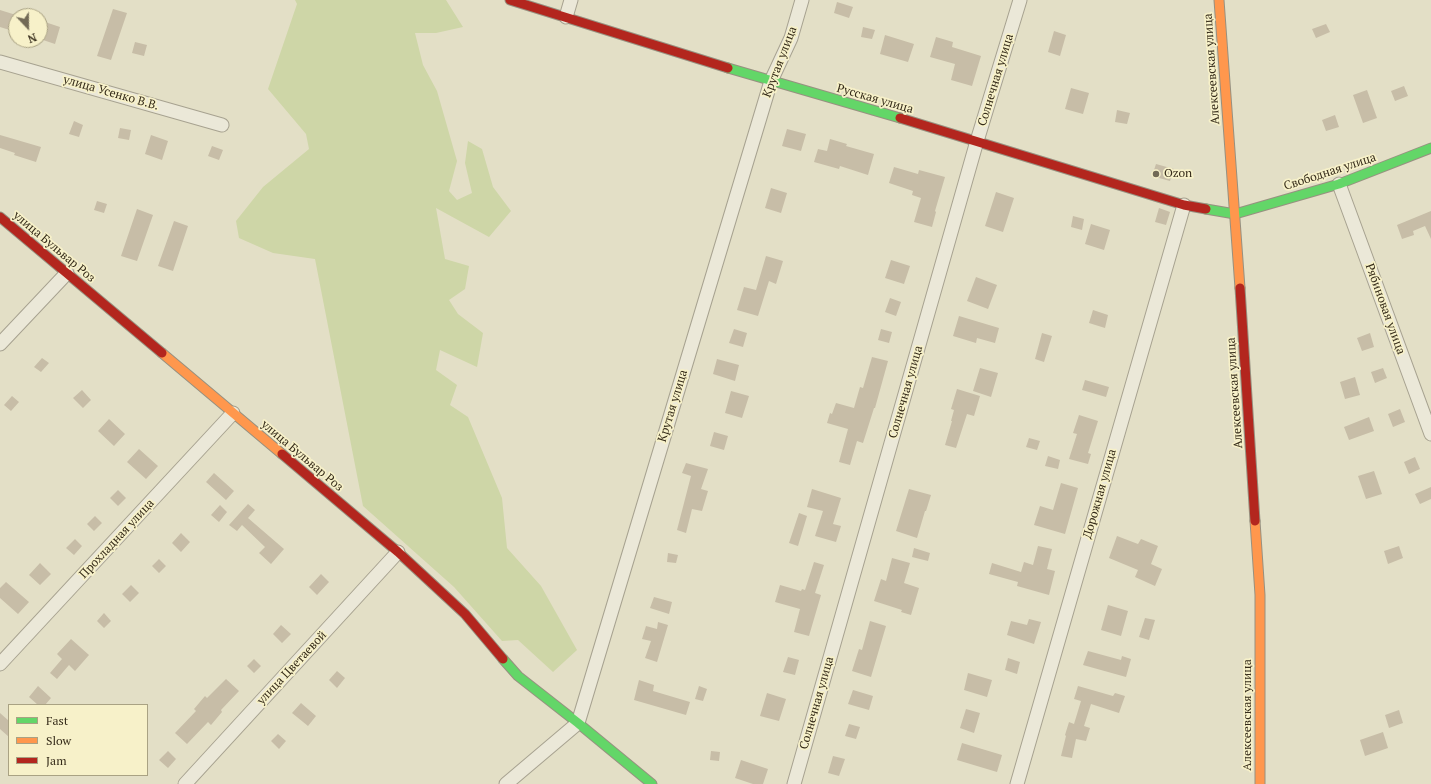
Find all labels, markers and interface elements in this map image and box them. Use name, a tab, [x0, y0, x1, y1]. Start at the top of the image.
north arrow	[8, 8, 48, 48]
street label: Алексеевская улица	[1201, 13, 1223, 125]
street label: Крутая улица	[760, 24, 800, 100]
text: N	[26, 30, 39, 46]
street label: Солнечная улица	[975, 32, 1017, 128]
street label: улица Усенко В.В.	[62, 72, 160, 114]
street label: Русская улица	[835, 81, 915, 117]
street label: Свободная улица	[1282, 150, 1378, 194]
place label: Ozon	[1164, 167, 1192, 181]
marker: Ozon	[1151, 169, 1161, 179]
street label: улица Бульвар Роз	[10, 208, 98, 286]
street label: Рябиновая улица	[1362, 262, 1408, 356]
street label: Алексеевская улица	[1224, 337, 1246, 449]
street label: Солнечная улица	[886, 344, 926, 440]
street label: Крутая улица	[655, 368, 691, 444]
street label: улица Бульвар Роз	[258, 417, 346, 495]
street label: Дорожная улица	[1080, 448, 1120, 540]
street label: Прохладная улица	[76, 496, 158, 582]
street label: улица Цветаевой	[254, 628, 330, 708]
street label: Солнечная улица	[797, 655, 837, 751]
street label: Алексеевская улица	[1241, 659, 1255, 771]
legend	[8, 704, 148, 776]
text: Fast	[46, 713, 68, 728]
text: Slow	[46, 733, 71, 748]
text: Jam	[46, 753, 67, 768]

